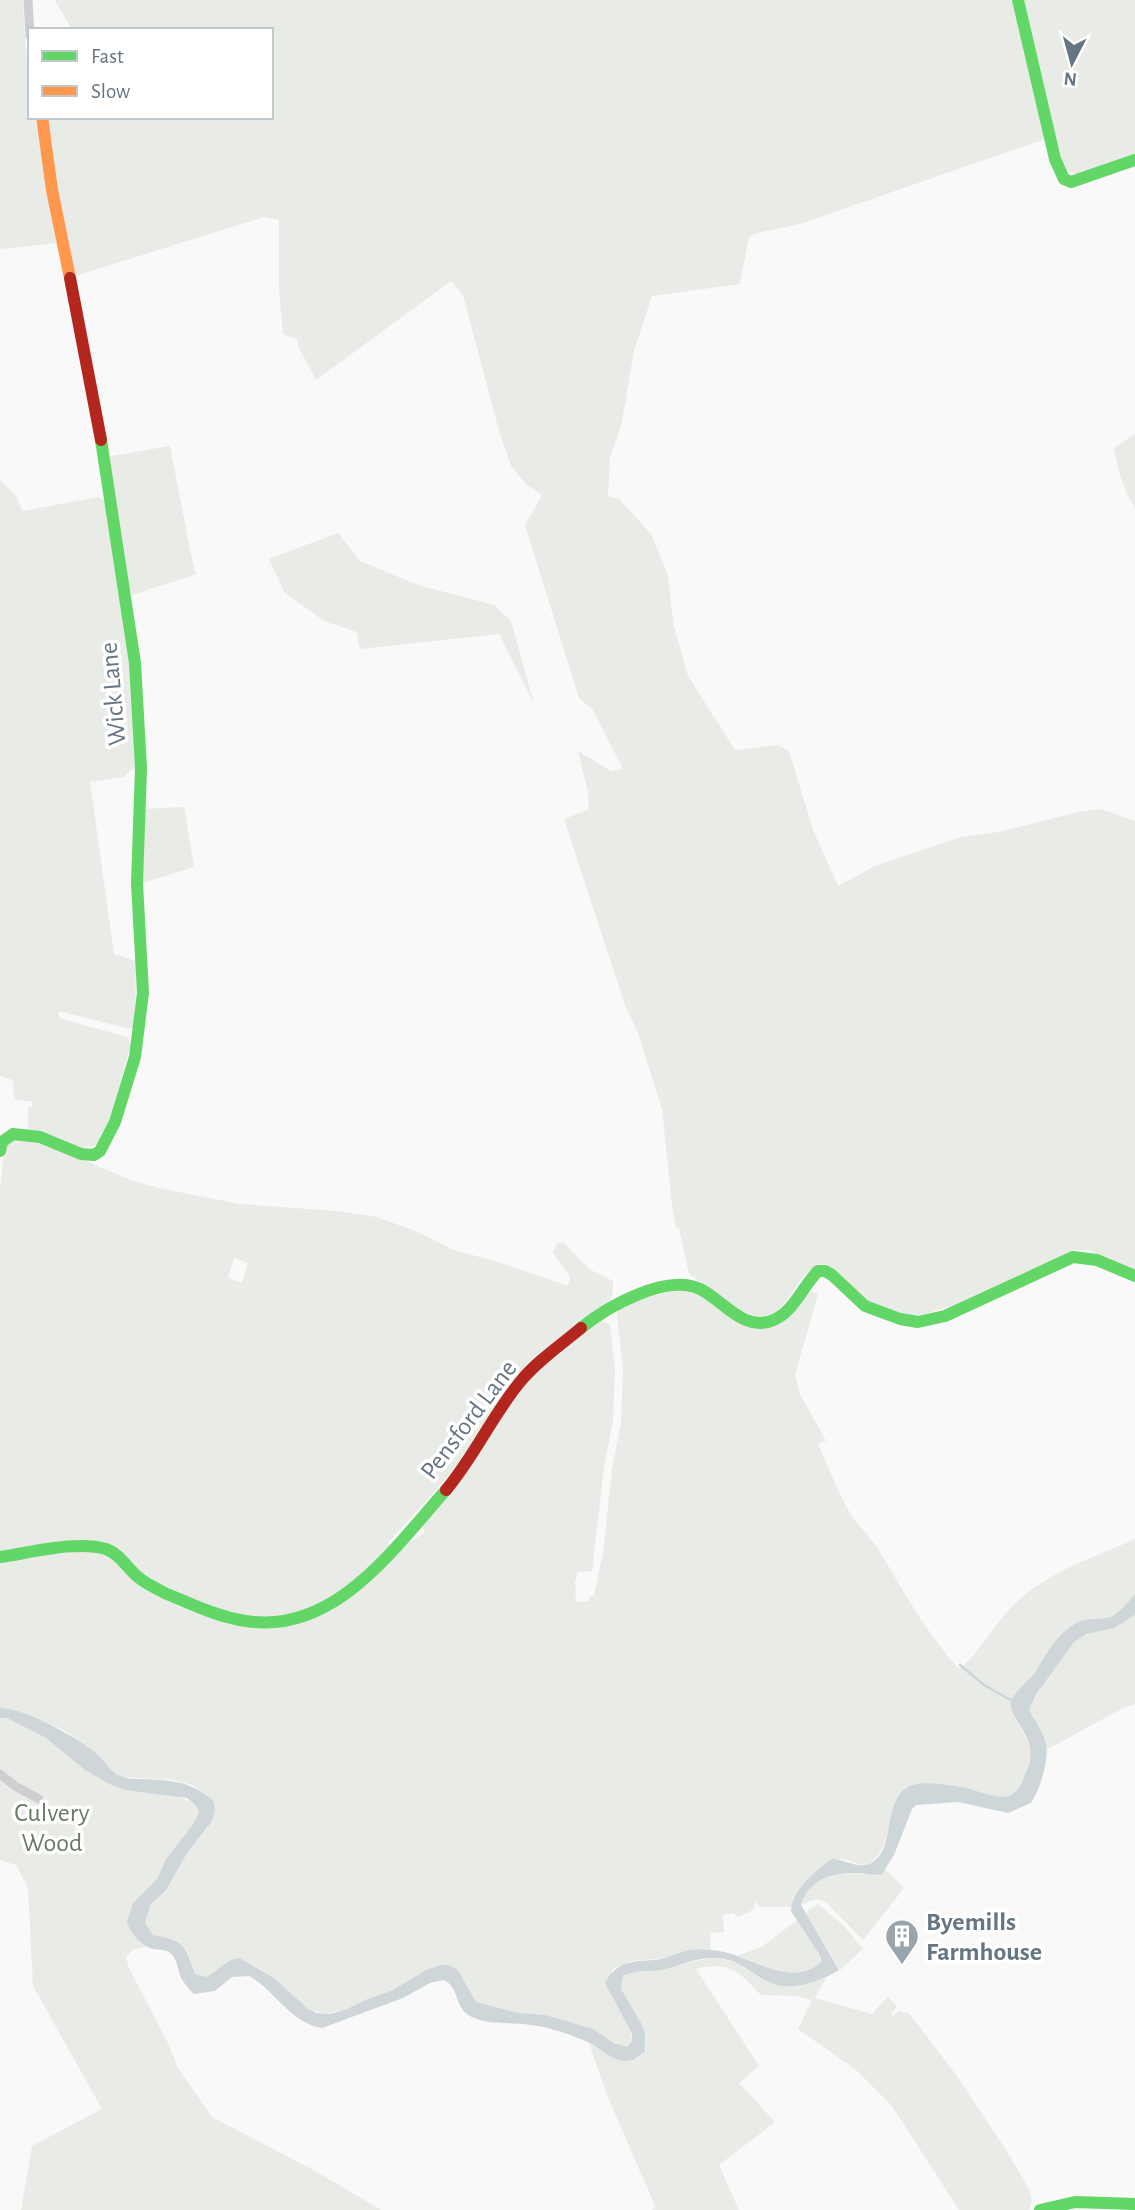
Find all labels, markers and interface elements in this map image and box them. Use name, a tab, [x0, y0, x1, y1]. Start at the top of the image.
legend	[28, 28, 273, 119]
north arrow	[1037, 28, 1107, 98]
text: Fast	[91, 46, 124, 67]
text: N	[1063, 68, 1078, 89]
text: Slow	[91, 81, 130, 102]
street label: Wick Lane	[96, 641, 130, 747]
street label: Pensford Lane	[416, 1355, 522, 1484]
park label: Culvery Wood	[14, 1800, 90, 1856]
place label: Byemills Farmhouse	[926, 1909, 1042, 1965]
building icon: Byemills Farmhouse	[883, 1917, 921, 1966]

